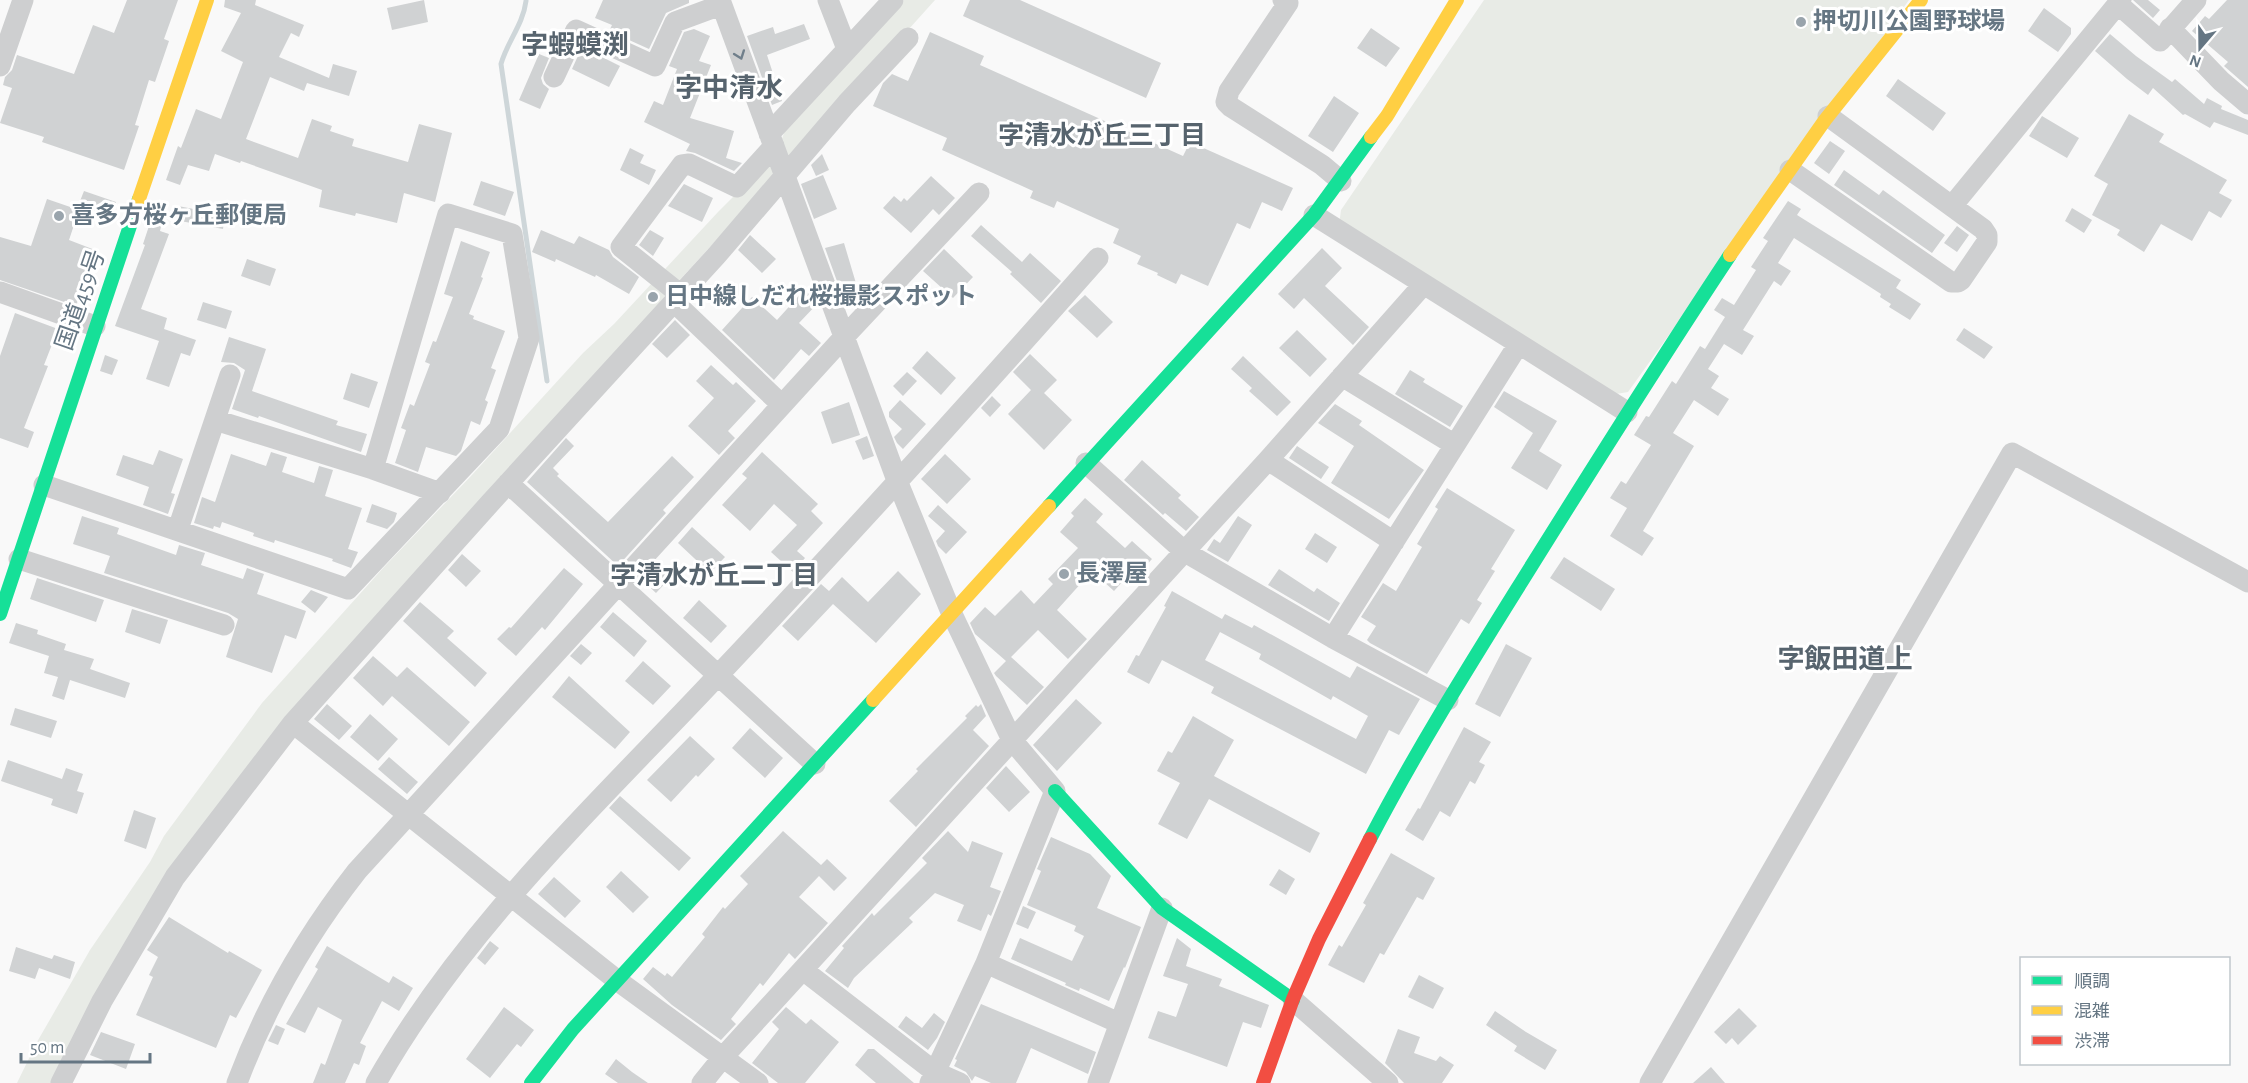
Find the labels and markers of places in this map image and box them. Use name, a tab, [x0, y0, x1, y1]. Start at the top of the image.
place label: 押切川公園野球場	[1813, 8, 2005, 34]
marker: 押切川公園野球場	[1794, 15, 1808, 29]
place label: 喜多方桜ヶ丘郵便局	[71, 202, 287, 228]
marker: 喜多方桜ヶ丘郵便局	[52, 209, 66, 223]
place label: 日中線しだれ桜撮影スポット	[665, 283, 977, 309]
marker: 日中線しだれ桜撮影スポット	[646, 290, 660, 304]
place label: 長澤屋	[1076, 560, 1148, 586]
marker: 長澤屋	[1057, 567, 1071, 581]

